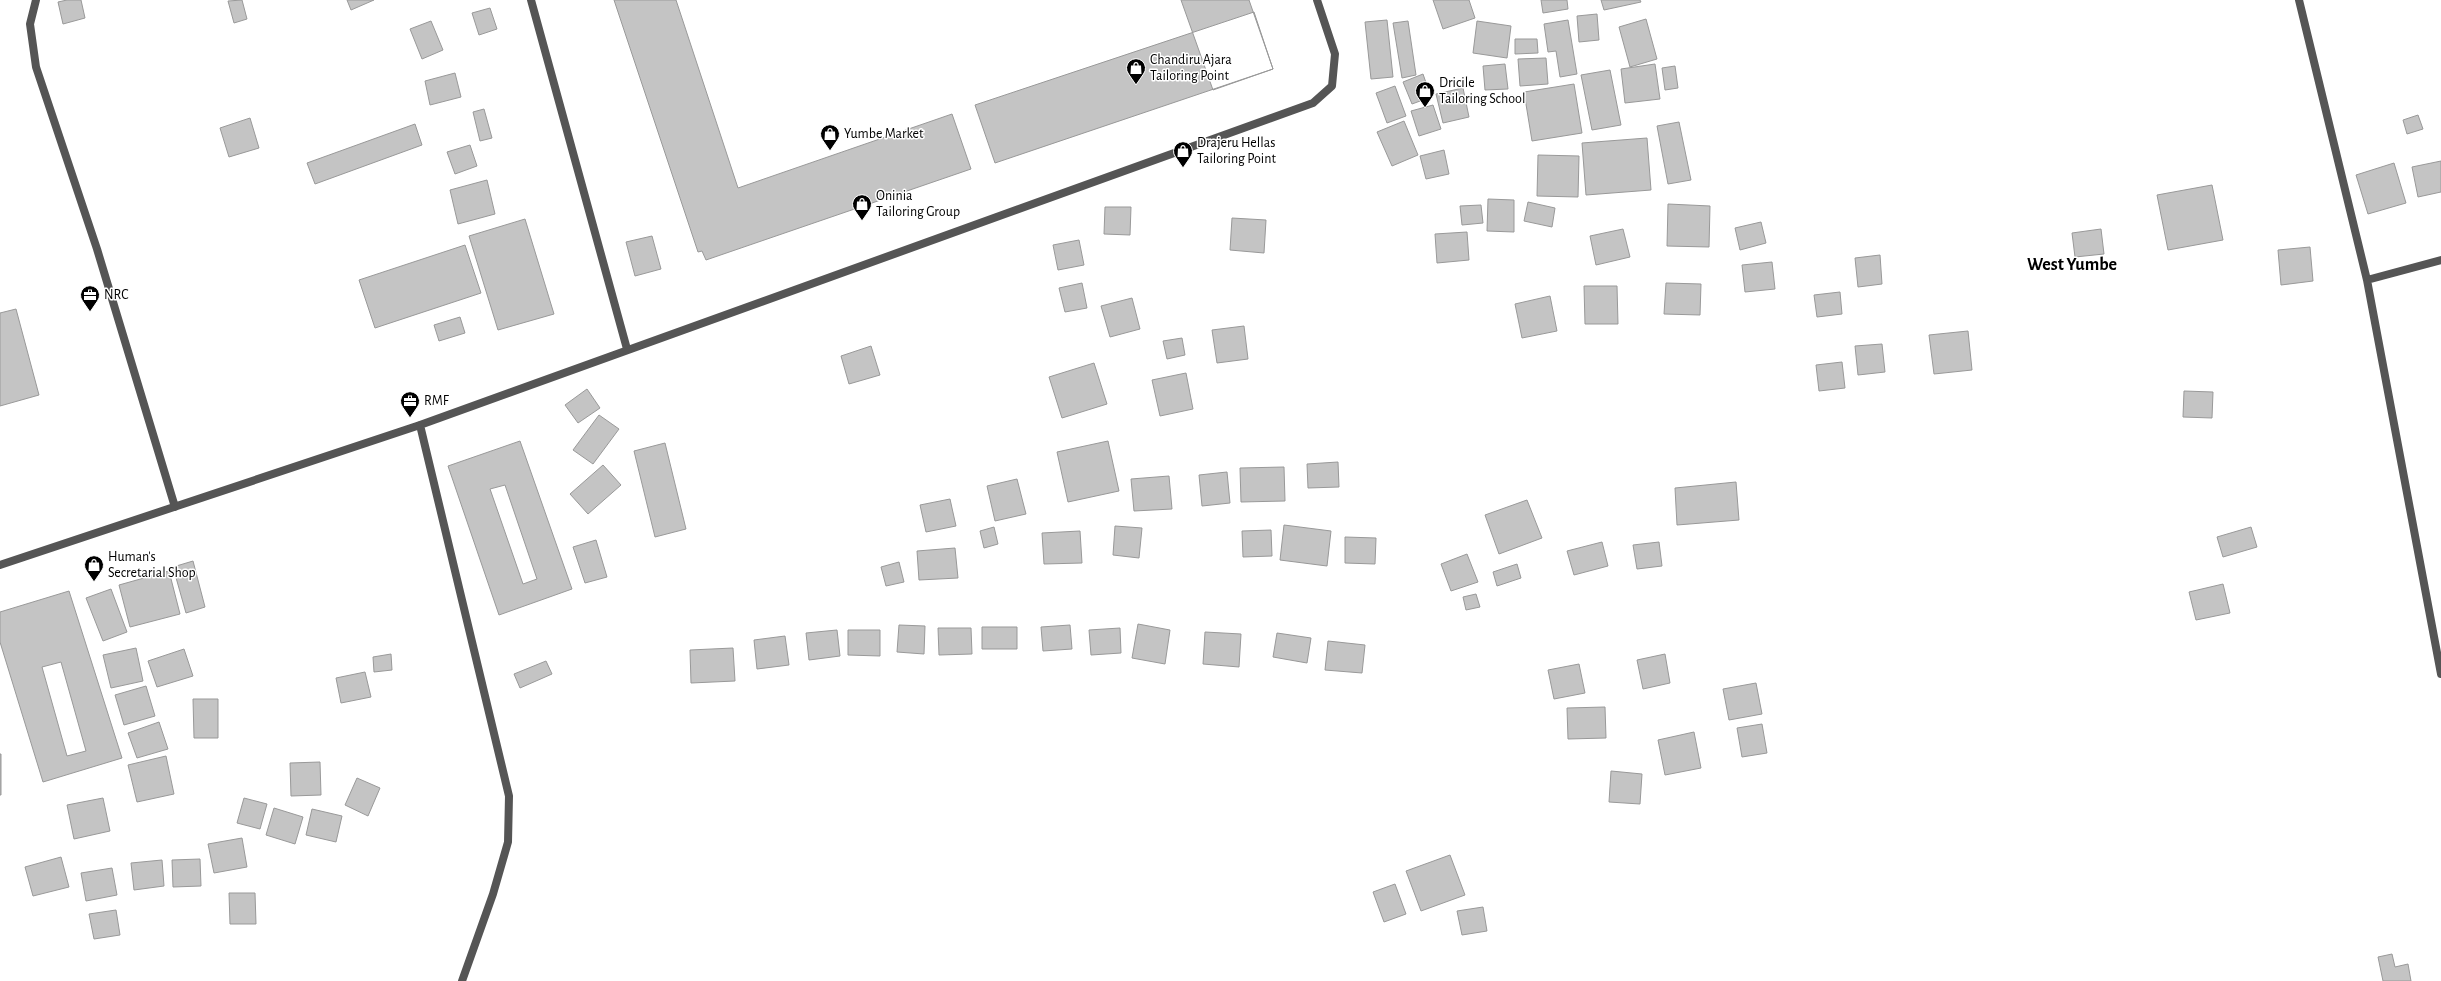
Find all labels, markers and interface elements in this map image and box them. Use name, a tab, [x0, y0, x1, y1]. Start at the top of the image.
place label: Chandiru Ajara Tailoring Point	[1150, 53, 1232, 83]
shop icon: Chandiru Ajara Tailoring Point	[1125, 57, 1147, 85]
place label: Dricile Tailoring School	[1439, 76, 1525, 106]
shop icon: Dricile Tailoring School	[1414, 80, 1436, 108]
shop icon: Yumbe Market	[819, 123, 841, 151]
place label: Yumbe Market	[844, 127, 924, 141]
place label: Drajeru Hellas Tailoring Point	[1197, 136, 1276, 166]
shop icon: Drajeru Hellas Tailoring Point	[1172, 140, 1194, 168]
place label: Oninia Tailoring Group	[876, 189, 960, 219]
shop icon: Oninia Tailoring Group	[851, 193, 873, 221]
district label: West Yumbe	[2027, 256, 2117, 274]
office icon: NRC	[79, 284, 101, 312]
place label: NRC	[104, 288, 128, 302]
office icon: RMF	[399, 390, 421, 418]
place label: RMF	[424, 394, 450, 408]
place label: Human's Secretarial Shop	[108, 550, 196, 580]
shop icon: Human's Secretarial Shop	[83, 554, 105, 582]

